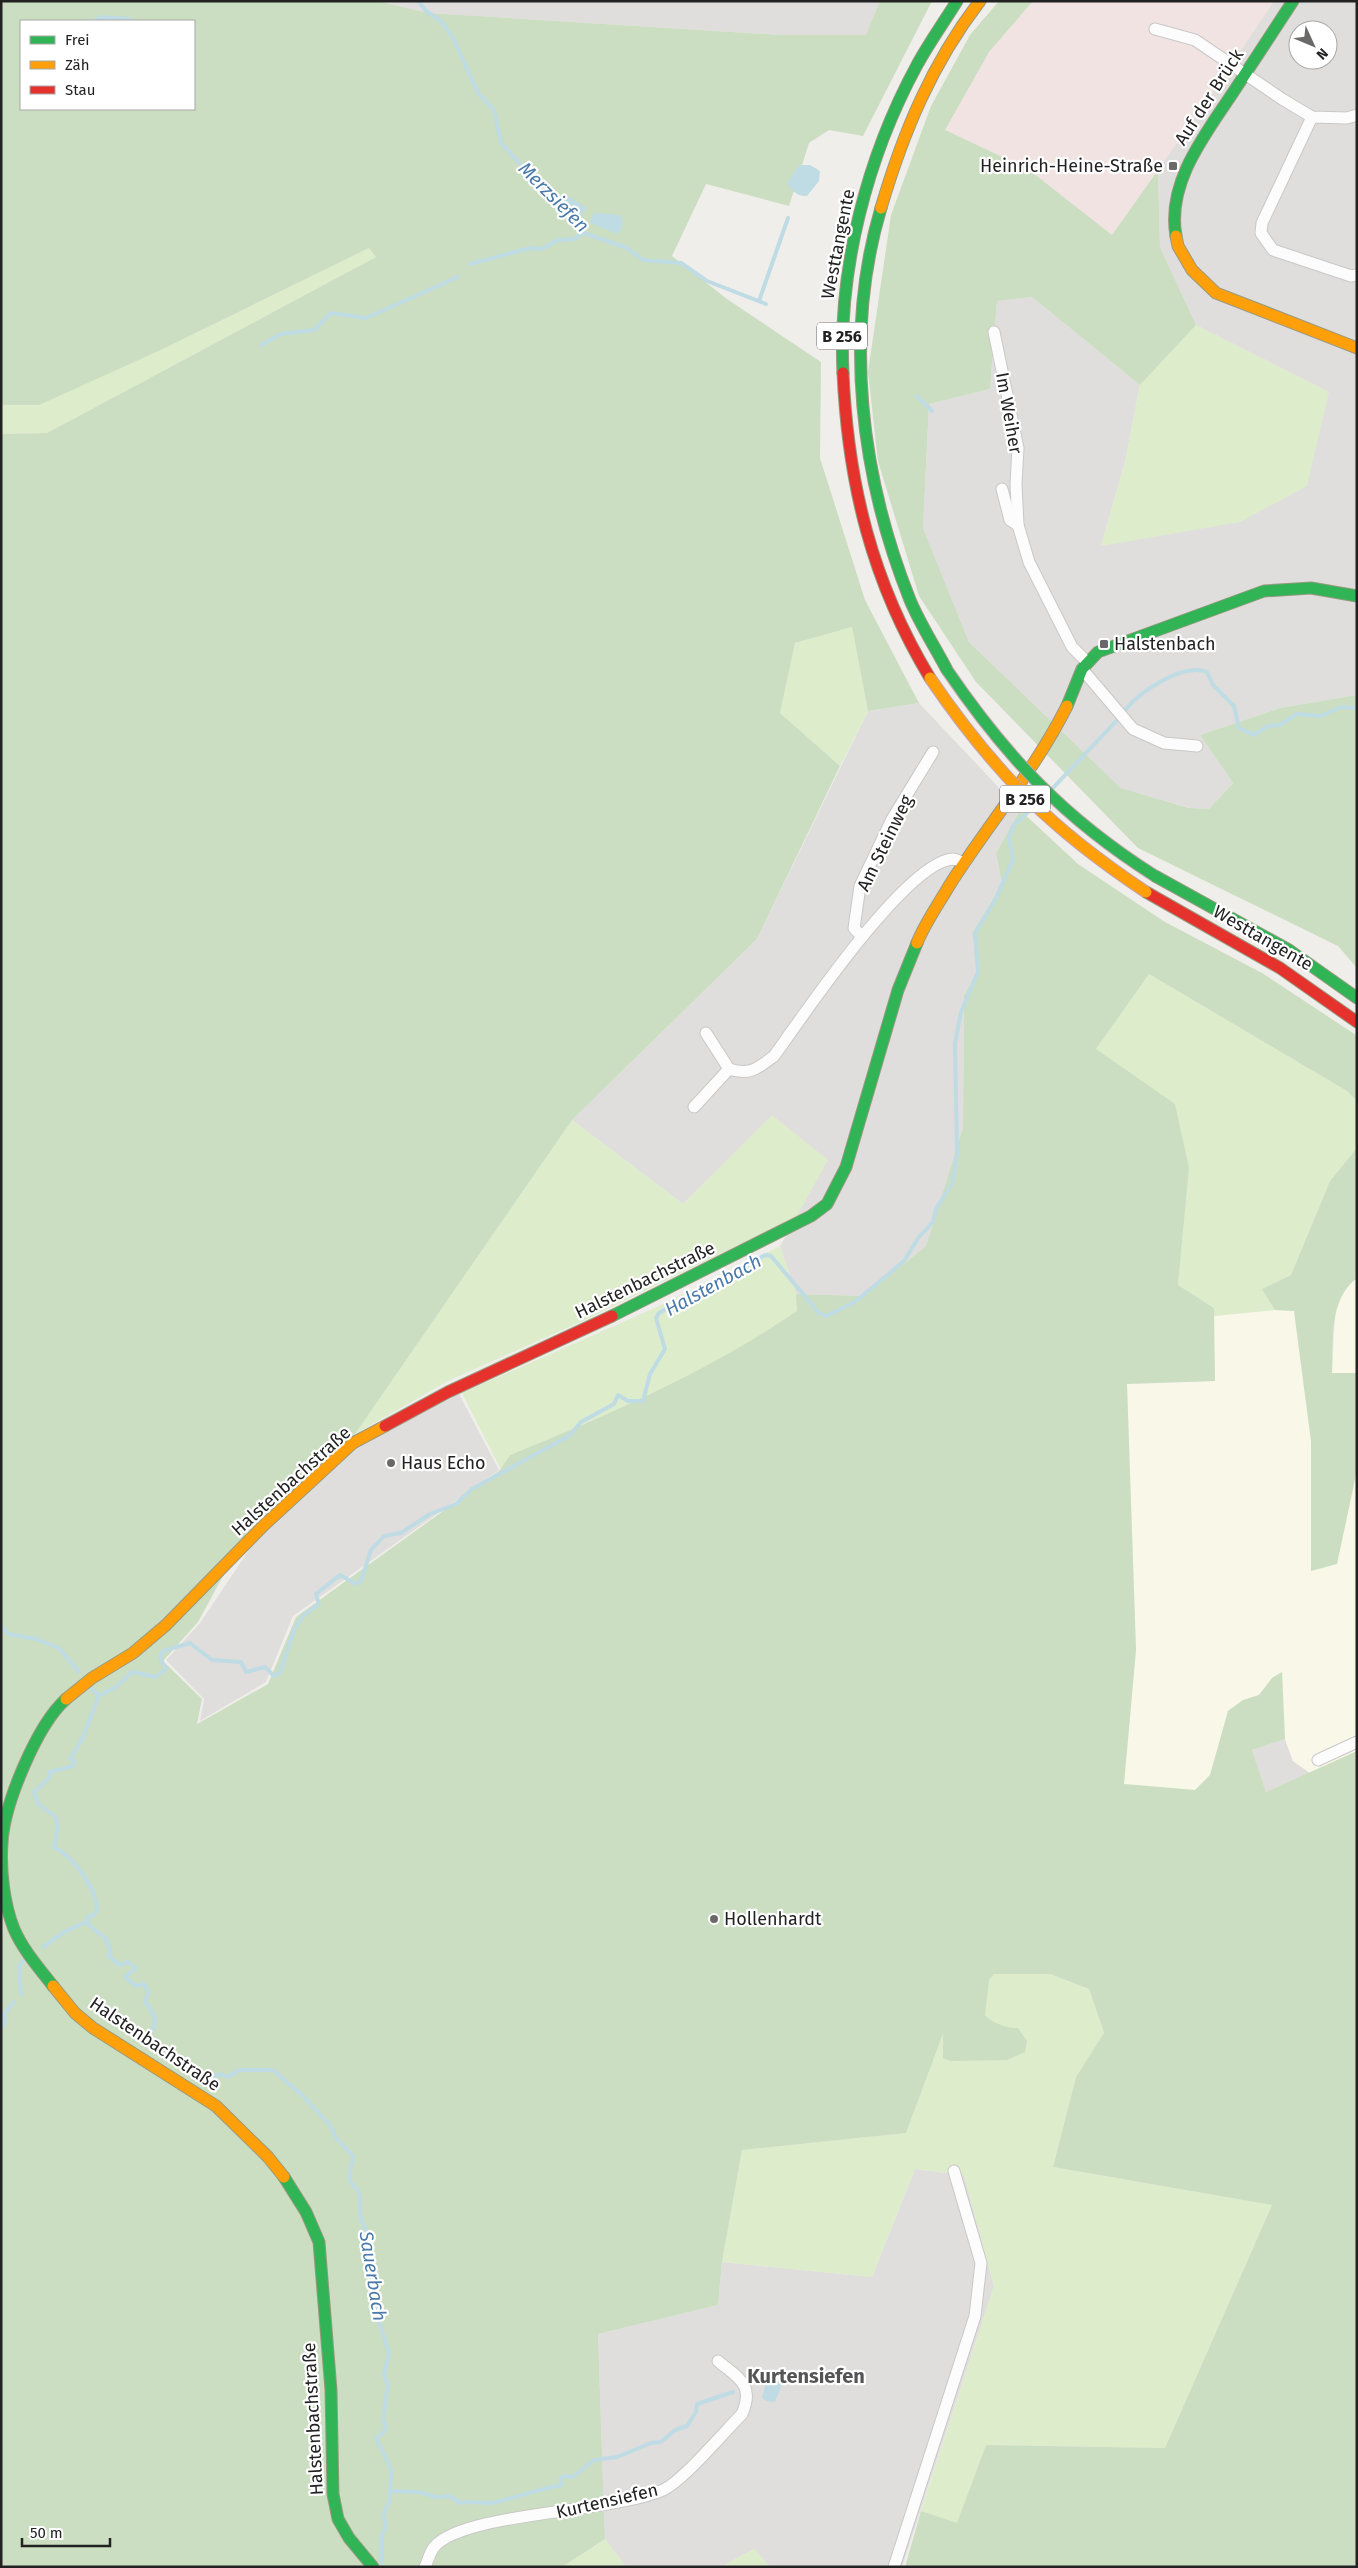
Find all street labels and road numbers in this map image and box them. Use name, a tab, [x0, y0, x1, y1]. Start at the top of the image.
street label: Auf der Brück	[1170, 44, 1249, 149]
street label: Westtangente	[817, 187, 859, 301]
road number: B 256	[817, 322, 867, 350]
street label: Im Weiher	[991, 371, 1027, 456]
road number: B 256	[1000, 786, 1050, 812]
street label: Am Steinweg	[852, 791, 918, 895]
street label: Westtangente	[1209, 901, 1317, 975]
street label: Halstenbachstraße	[571, 1237, 719, 1323]
street label: Halstenbachstraße	[227, 1422, 355, 1540]
street label: Halstenbachstraße	[85, 1992, 225, 2096]
street label: Halstenbachstraße	[298, 2342, 328, 2496]
street label: Kurtensiefen	[554, 2479, 660, 2523]

